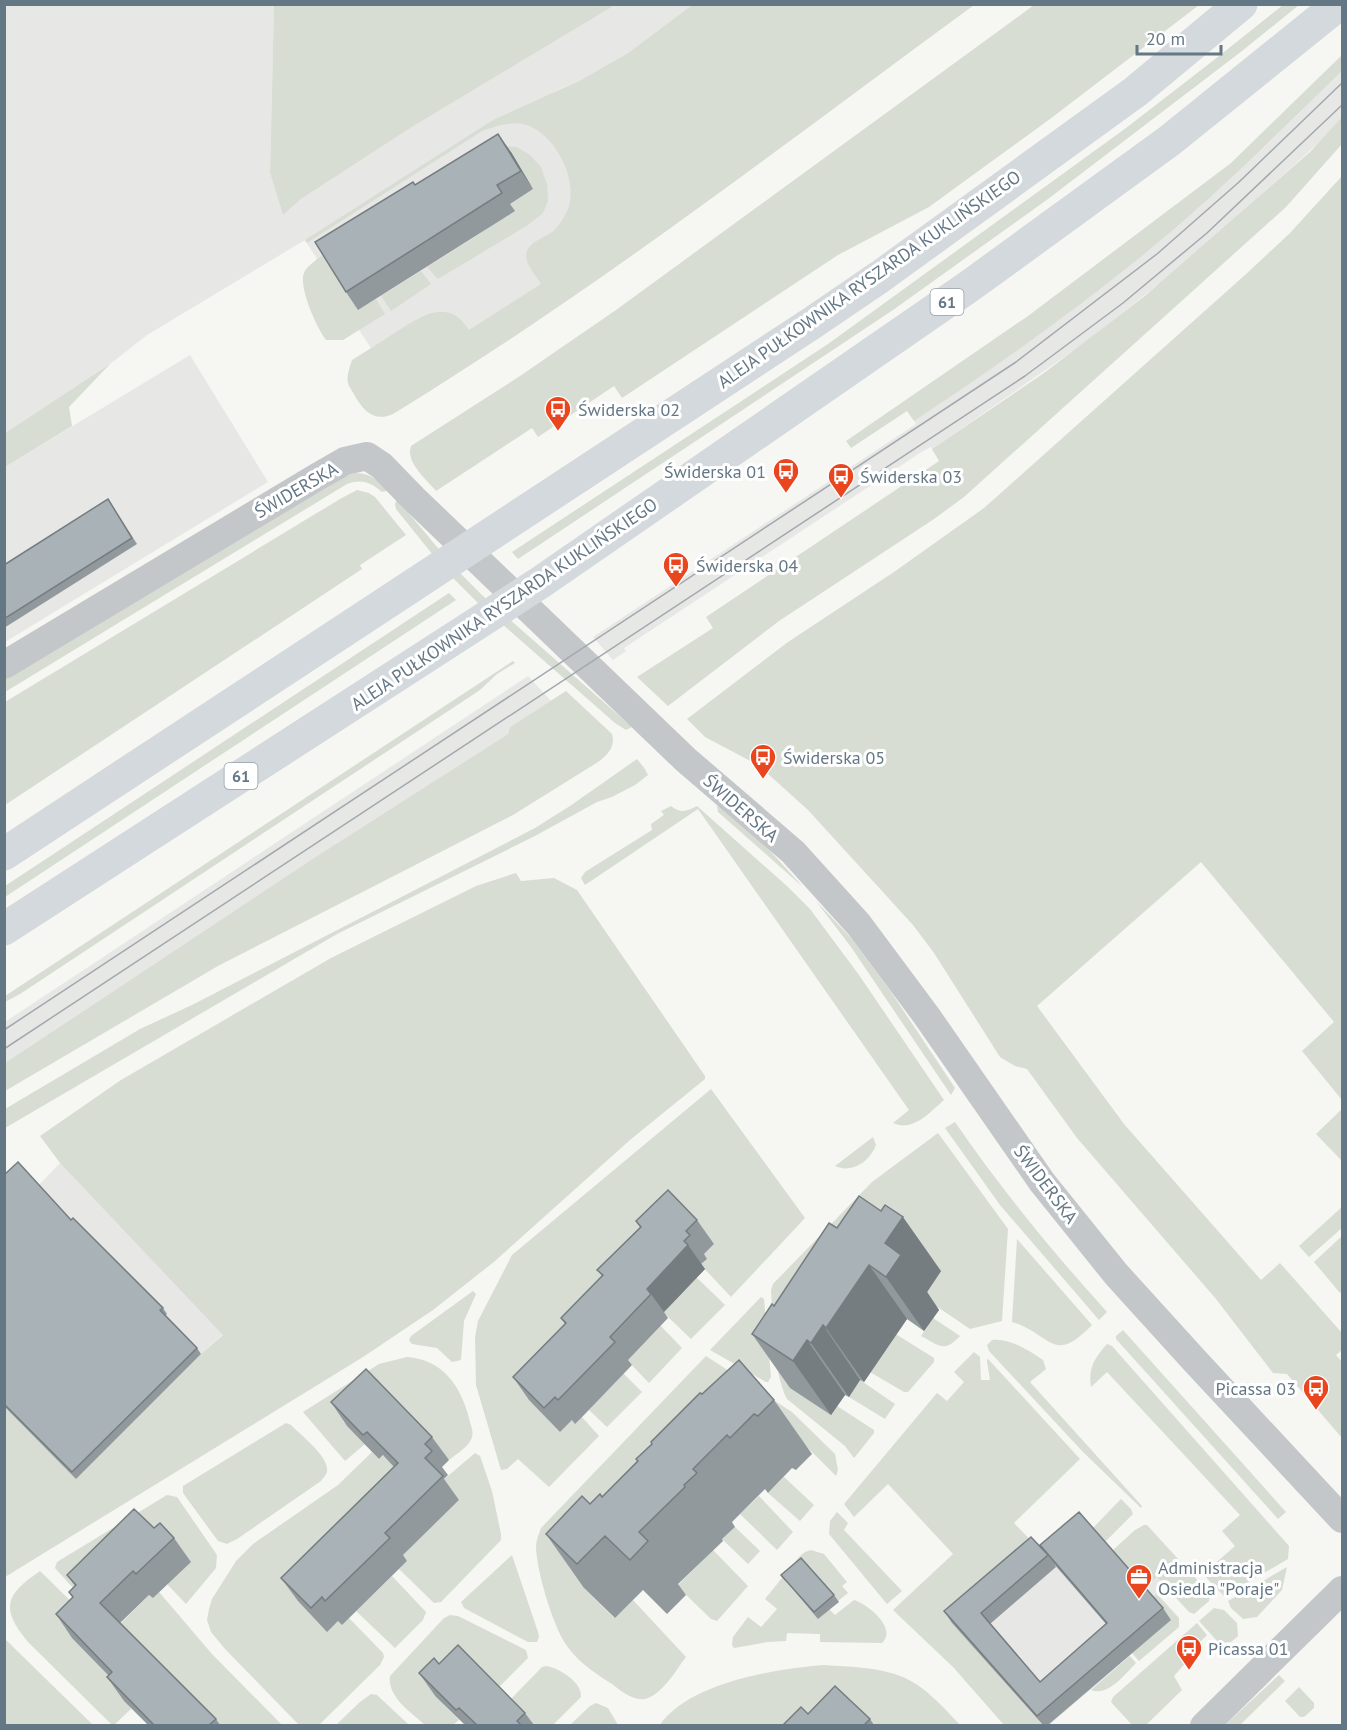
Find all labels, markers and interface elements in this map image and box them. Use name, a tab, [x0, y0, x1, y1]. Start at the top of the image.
scale bar	[1137, 18, 1221, 56]
text: 20 m	[1146, 27, 1185, 50]
street label: ALEJA PUŁKOWNIKA RYSZARDA KUKLIŃSKIEGO	[713, 165, 1025, 393]
road number: 61	[930, 289, 964, 315]
bus stop icon: Świderska 02	[543, 394, 573, 432]
place label: Świderska 02	[578, 398, 680, 421]
bus stop icon: Świderska 01	[771, 456, 801, 494]
street label: ŚWIDERSKA	[250, 457, 342, 523]
place label: Świderska 01	[664, 460, 766, 483]
bus stop icon: Świderska 03	[826, 461, 856, 499]
place label: Świderska 03	[860, 465, 962, 488]
street label: ALEJA PUŁKOWNIKA RYSZARDA KUKLIŃSKIEGO	[346, 492, 662, 716]
bus stop icon: Świderska 04	[661, 550, 691, 588]
place label: Świderska 04	[696, 554, 798, 577]
bus stop icon: Świderska 05	[748, 742, 778, 780]
place label: Świderska 05	[783, 746, 885, 769]
road number: 61	[224, 763, 258, 789]
street label: ŚWIDERSKA	[699, 769, 784, 847]
street label: ŚWIDERSKA	[1009, 1140, 1083, 1228]
bus stop icon: Picassa 03	[1301, 1373, 1331, 1411]
place label: Picassa 03	[1216, 1377, 1296, 1400]
place label: Administracja Osiedla "Poraje"	[1158, 1556, 1279, 1600]
office icon: Administracja Osiedla "Poraje"	[1124, 1562, 1154, 1600]
bus stop icon: Picassa 01	[1174, 1633, 1204, 1671]
place label: Picassa 01	[1208, 1637, 1288, 1660]

